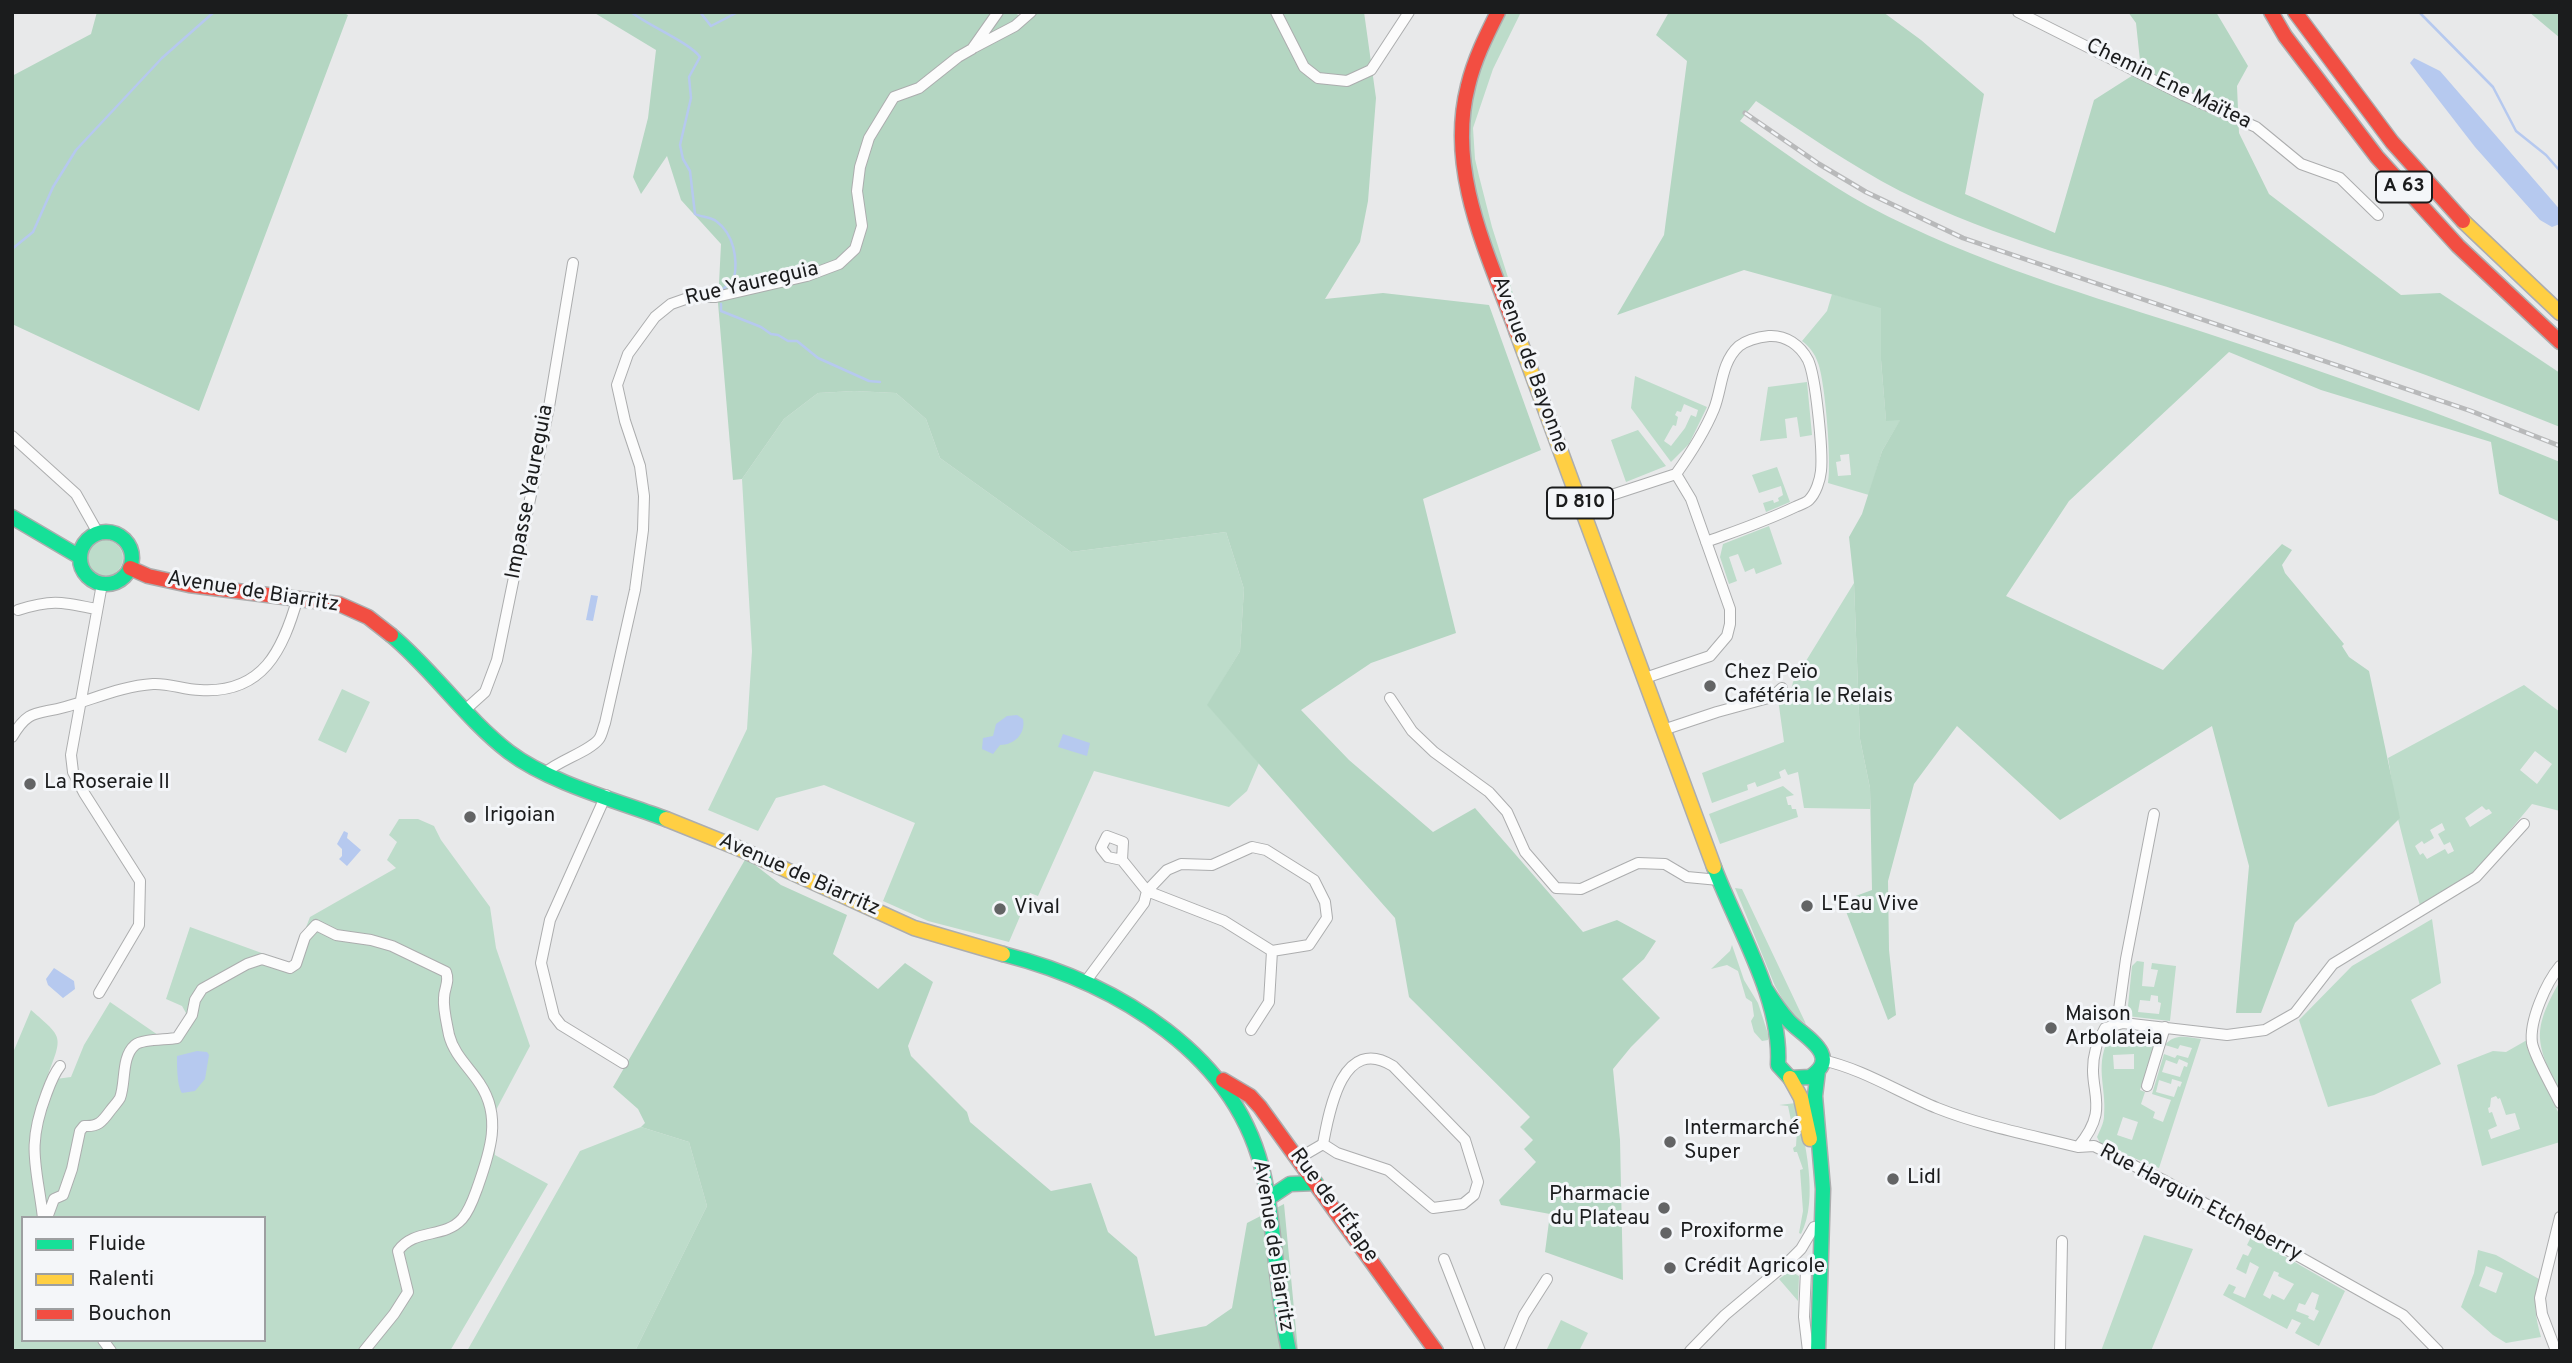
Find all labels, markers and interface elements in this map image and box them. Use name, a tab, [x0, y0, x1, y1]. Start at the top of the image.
street label: Chemin Ene Maïtea	[2081, 34, 2255, 136]
road number: A 63	[2376, 172, 2432, 202]
street label: Rue Yaureguia	[683, 257, 821, 313]
street label: Avenue de Bayonne	[1485, 273, 1573, 457]
street label: Impasse Yaureguia	[502, 403, 560, 581]
road number: D 810	[1547, 488, 1613, 518]
street label: Avenue de Biarritz	[165, 567, 341, 619]
place label: Chez Peïo Cafétéria le Relais	[1724, 661, 1893, 711]
marker: Chez Peïo Cafétéria le Relais	[1702, 678, 1718, 694]
place label: La Roseraie II	[44, 771, 170, 797]
marker: La Roseraie II	[22, 776, 38, 792]
place label: Irigoian	[484, 804, 555, 830]
marker: Irigoian	[462, 809, 478, 825]
street label: Avenue de Biarritz	[715, 829, 883, 923]
place label: L'Eau Vive	[1821, 893, 1918, 919]
place label: Vival	[1014, 896, 1060, 922]
marker: L'Eau Vive	[1799, 898, 1815, 914]
marker: Vival	[992, 901, 1008, 917]
place label: Maison Arbolateia	[2065, 1003, 2163, 1053]
marker: Maison Arbolateia	[2043, 1020, 2059, 1036]
place label: Intermarché Super	[1684, 1117, 1800, 1167]
marker: Intermarché Super	[1662, 1134, 1678, 1150]
street label: Rue Harguin Etcheberry	[2094, 1140, 2306, 1268]
street label: Rue de l'Étape	[1283, 1144, 1383, 1268]
street label: Avenue de Biarritz	[1246, 1158, 1298, 1334]
place label: Lidl	[1907, 1166, 1941, 1192]
marker: Lidl	[1885, 1171, 1901, 1187]
place label: Pharmacie du Plateau	[1549, 1183, 1650, 1233]
marker: Pharmacie du Plateau	[1656, 1200, 1672, 1216]
legend	[21, 1216, 266, 1342]
place label: Proxiforme	[1680, 1220, 1784, 1246]
marker: Proxiforme	[1658, 1225, 1674, 1241]
text: Fluide	[88, 1231, 146, 1258]
place label: Crédit Agricole	[1684, 1255, 1825, 1281]
marker: Crédit Agricole	[1662, 1260, 1678, 1276]
text: Ralenti	[88, 1266, 154, 1293]
text: Bouchon	[88, 1301, 171, 1328]

